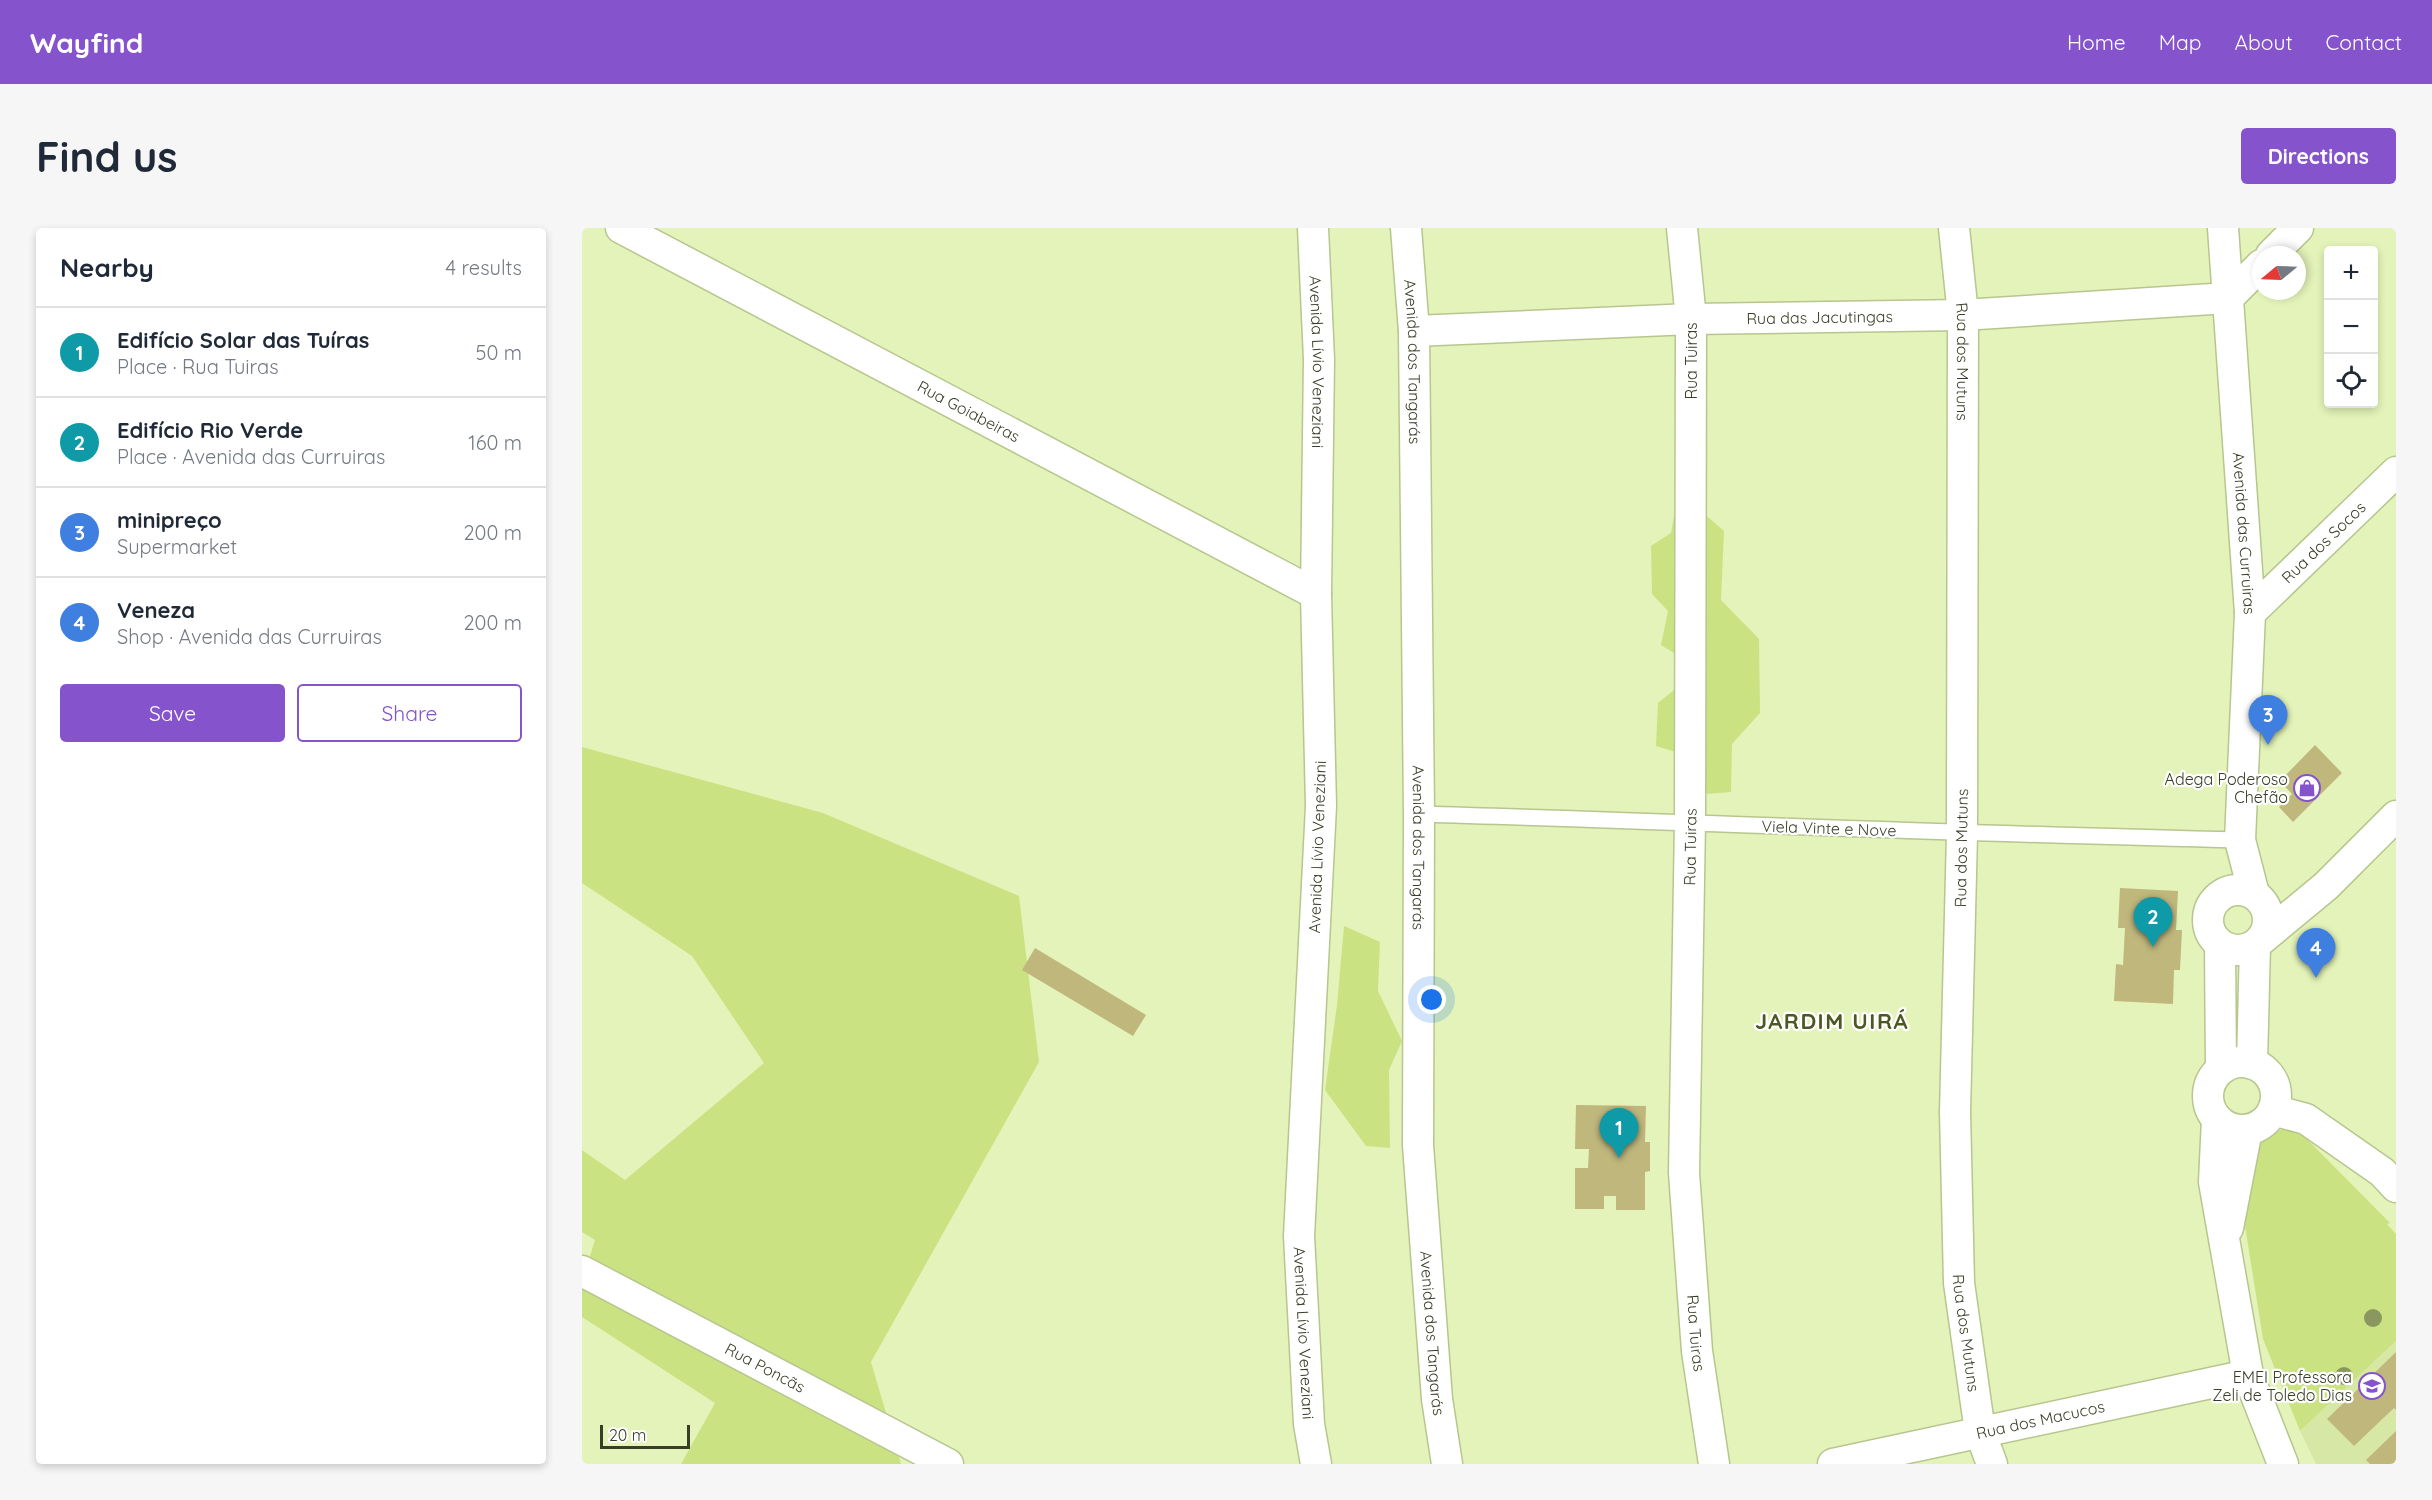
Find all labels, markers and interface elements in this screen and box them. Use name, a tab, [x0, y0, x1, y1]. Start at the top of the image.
text: Wayfind	[30, 25, 143, 60]
text: Home	[2067, 29, 2126, 55]
text: Map	[2159, 29, 2202, 55]
text: About	[2235, 29, 2293, 55]
text: Contact	[2326, 29, 2402, 55]
button: Directions	[2241, 128, 2396, 184]
text: Find us	[36, 130, 178, 183]
north arrow	[2252, 246, 2306, 300]
map controls	[2324, 246, 2378, 408]
button: +	[2324, 246, 2378, 300]
text: Nearby	[60, 251, 154, 284]
text: 4 results	[446, 255, 522, 280]
street label: Avenida Lívio Veneziani	[1305, 275, 1329, 448]
street label: Avenida dos Tangarás	[1400, 279, 1425, 444]
button: −	[2324, 300, 2378, 354]
street label: Rua dos Mutuns	[1952, 301, 1973, 421]
street label: Rua das Jacutingas	[1746, 306, 1893, 328]
street label: Rua Tuiras	[1681, 322, 1701, 400]
text: Edifício Solar das Tuíras	[117, 326, 369, 354]
text: 1	[76, 340, 83, 365]
text: 50 m	[476, 340, 522, 365]
text: Place · Rua Tuiras	[117, 354, 279, 379]
button: locate	[2324, 354, 2378, 408]
street label: Rua Goiabeiras	[914, 376, 1023, 446]
text: Edifício Rio Verde	[117, 416, 303, 444]
text: 2	[74, 430, 85, 455]
text: 160 m	[468, 430, 522, 455]
text: Place · Avenida das Curruiras	[117, 444, 385, 469]
street label: Avenida das Curruiras	[2229, 451, 2260, 615]
street label: Rua dos Socos	[2277, 497, 2370, 587]
text: minipreço	[117, 506, 222, 534]
text: 3	[74, 520, 85, 545]
text: 200 m	[463, 520, 522, 545]
text: Supermarket	[117, 534, 237, 559]
text: Veneza	[117, 596, 195, 624]
text: 4	[74, 610, 85, 635]
text: 200 m	[463, 610, 522, 635]
text: Shop · Avenida das Curruiras	[117, 624, 382, 649]
button: Save	[60, 684, 285, 742]
button: Share	[297, 684, 522, 742]
pin: 3	[2248, 696, 2288, 745]
street label: Avenida Lívio Veneziani	[1304, 760, 1330, 934]
street label: Avenida dos Tangarás	[1408, 765, 1429, 930]
place label: Adega Poderoso Chefão	[2165, 769, 2288, 807]
shop icon: Adega Poderoso Chefão	[2292, 773, 2322, 803]
street label: Rua dos Mutuns	[1950, 789, 1972, 907]
street label: Rua Tuiras	[1679, 808, 1701, 886]
street label: Viela Vinte e Nove	[1761, 816, 1897, 840]
pin: 2	[2134, 898, 2172, 947]
pin: 4	[2296, 928, 2336, 978]
your location	[1417, 985, 1446, 1014]
district label: JARDIM UIRÁ	[1755, 1007, 1909, 1035]
pin: 1	[1600, 1108, 1638, 1158]
street label: Avenida Lívio Veneziani	[1290, 1246, 1319, 1420]
street label: Avenida dos Tangarás	[1416, 1250, 1449, 1417]
street label: Rua dos Mutuns	[1949, 1274, 1984, 1393]
street label: Rua Tuiras	[1683, 1294, 1710, 1373]
street label: Rua Poncãs	[722, 1338, 809, 1397]
place label: EMEI Professora Zeli de Toledo Dias	[2212, 1367, 2352, 1405]
school or university icon: EMEI Professora Zeli de Toledo Dias	[2357, 1371, 2387, 1401]
street label: Rua dos Macucos	[1974, 1396, 2106, 1443]
scale bar	[600, 1422, 690, 1450]
text: 20 m	[609, 1425, 646, 1445]

